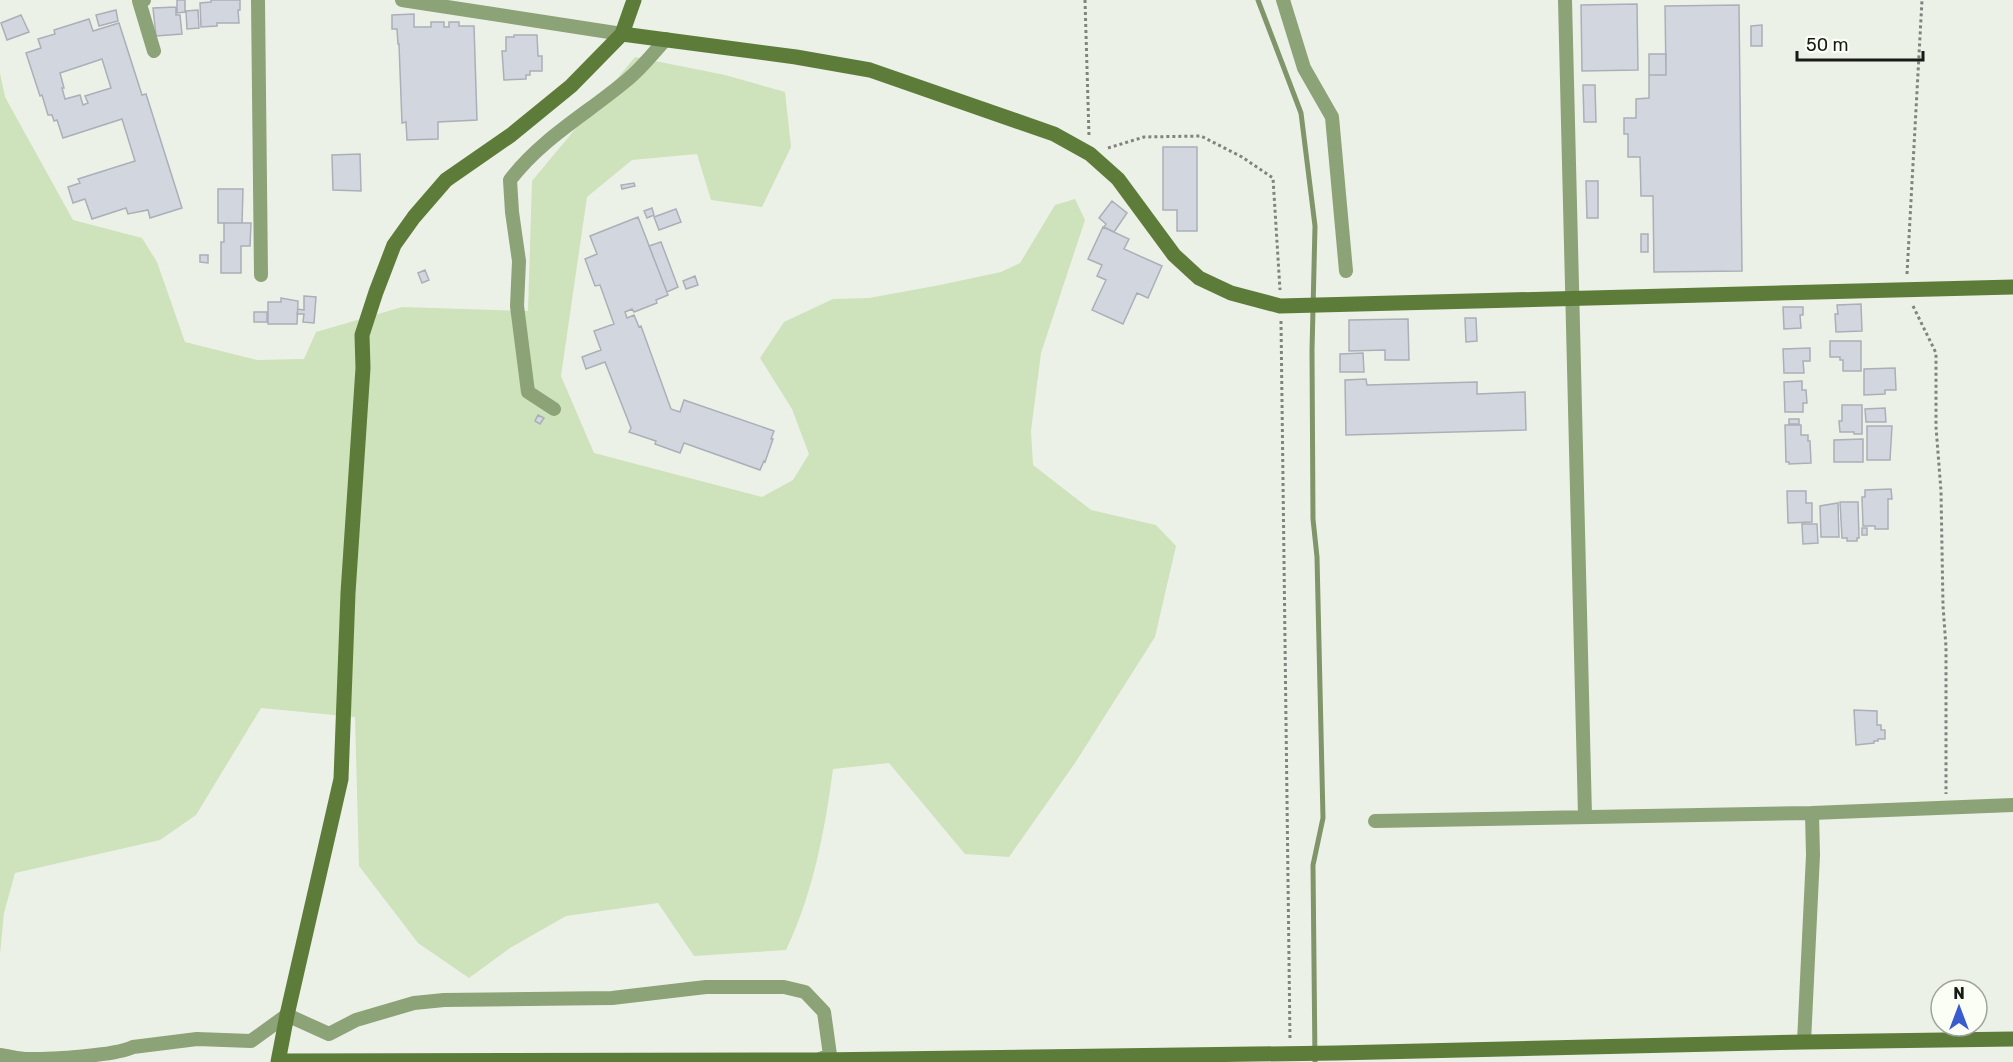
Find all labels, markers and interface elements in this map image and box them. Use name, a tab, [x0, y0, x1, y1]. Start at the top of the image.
scale bar	[1797, 24, 1923, 62]
text: 50 m	[1806, 34, 1849, 56]
north arrow	[1929, 978, 1989, 1038]
text: N	[1953, 984, 1965, 1003]

